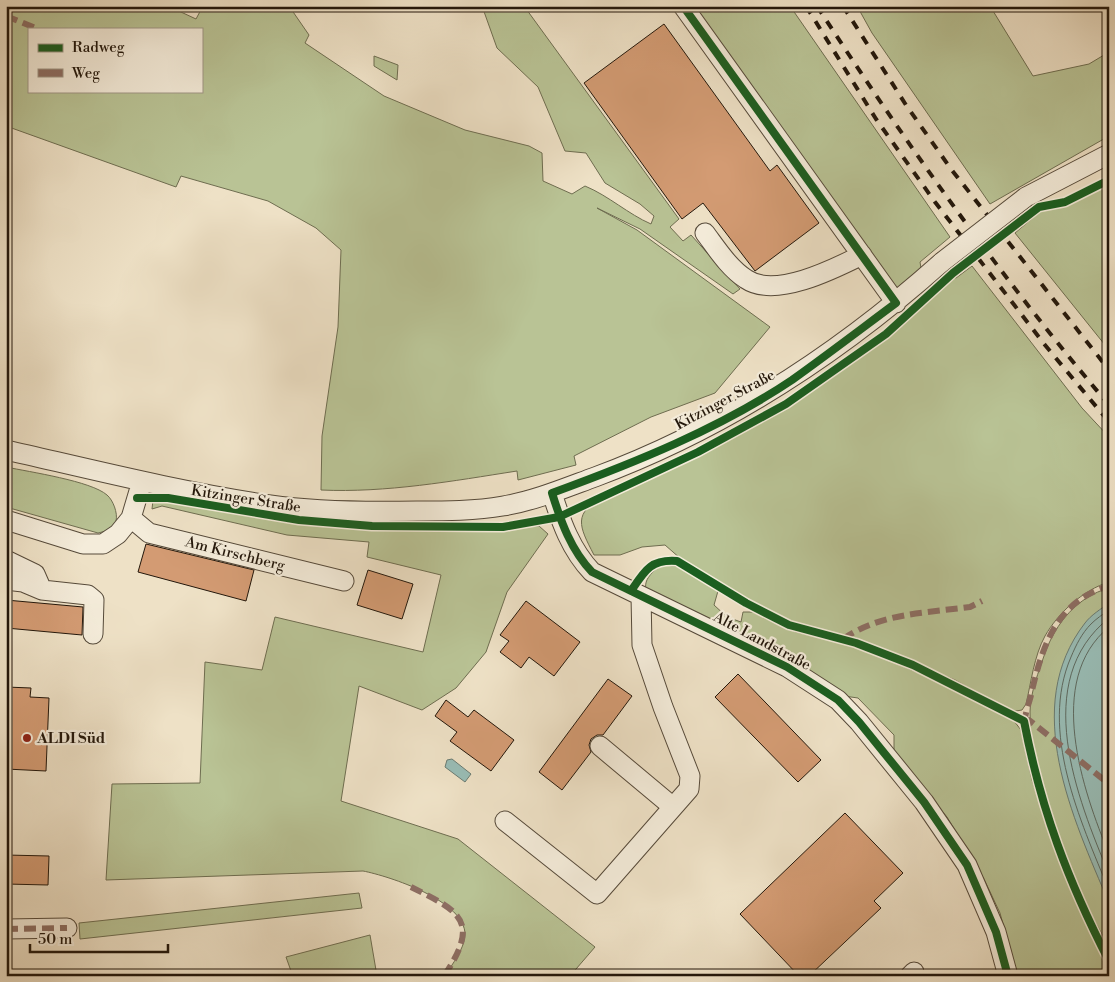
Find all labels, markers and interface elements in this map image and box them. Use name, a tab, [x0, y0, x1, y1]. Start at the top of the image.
legend	[28, 28, 202, 92]
text: Radweg	[72, 38, 125, 57]
text: Weg	[71, 64, 100, 83]
street label: Kitzinger Straße	[672, 366, 778, 434]
street label: Kitzinger Straße	[190, 481, 302, 517]
street label: Am Kirschberg	[182, 532, 287, 576]
street label: Alte Landstraße	[709, 607, 814, 675]
place label: ALDI Süd	[36, 729, 106, 748]
marker: ALDI Süd	[21, 732, 33, 744]
scale bar	[30, 922, 168, 954]
text: 50 m	[38, 930, 72, 949]

